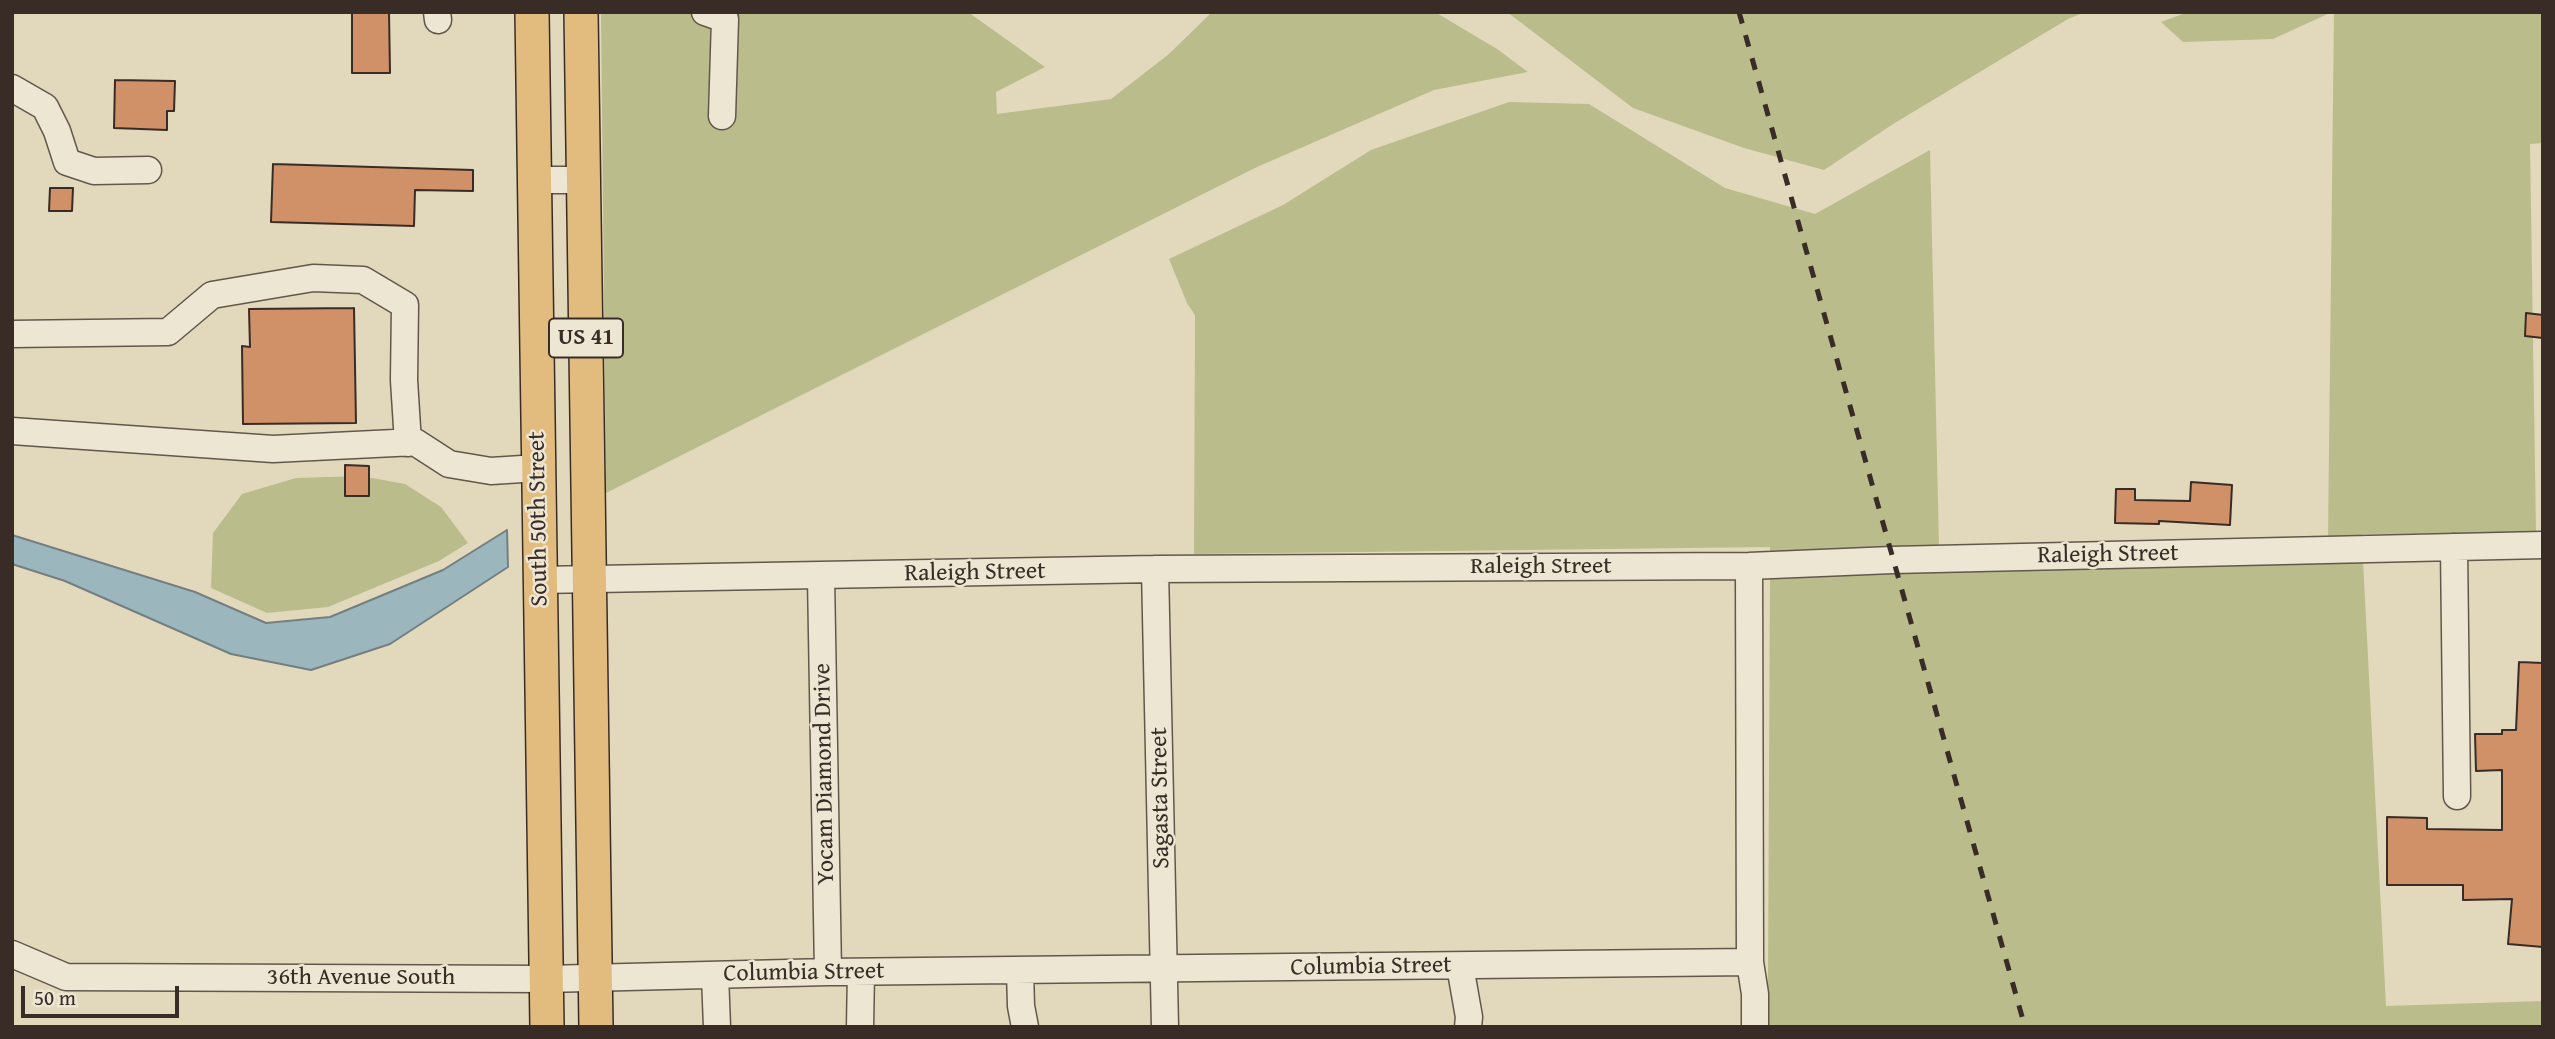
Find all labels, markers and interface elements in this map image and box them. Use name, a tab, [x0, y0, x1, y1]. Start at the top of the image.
road number: US 41	[549, 318, 623, 358]
street label: South 50th Street	[523, 431, 555, 607]
street label: Raleigh Street	[2037, 539, 2179, 571]
street label: Raleigh Street	[1470, 553, 1612, 581]
street label: Raleigh Street	[904, 557, 1046, 589]
street label: Yocam Diamond Drive	[809, 663, 841, 885]
street label: Sagasta Street	[1145, 727, 1177, 869]
street label: Columbia Street	[1290, 951, 1452, 983]
street label: Columbia Street	[723, 957, 885, 989]
street label: 36th Avenue South	[267, 964, 455, 992]
scale bar	[24, 972, 182, 1016]
text: 50 m	[34, 982, 76, 1013]

